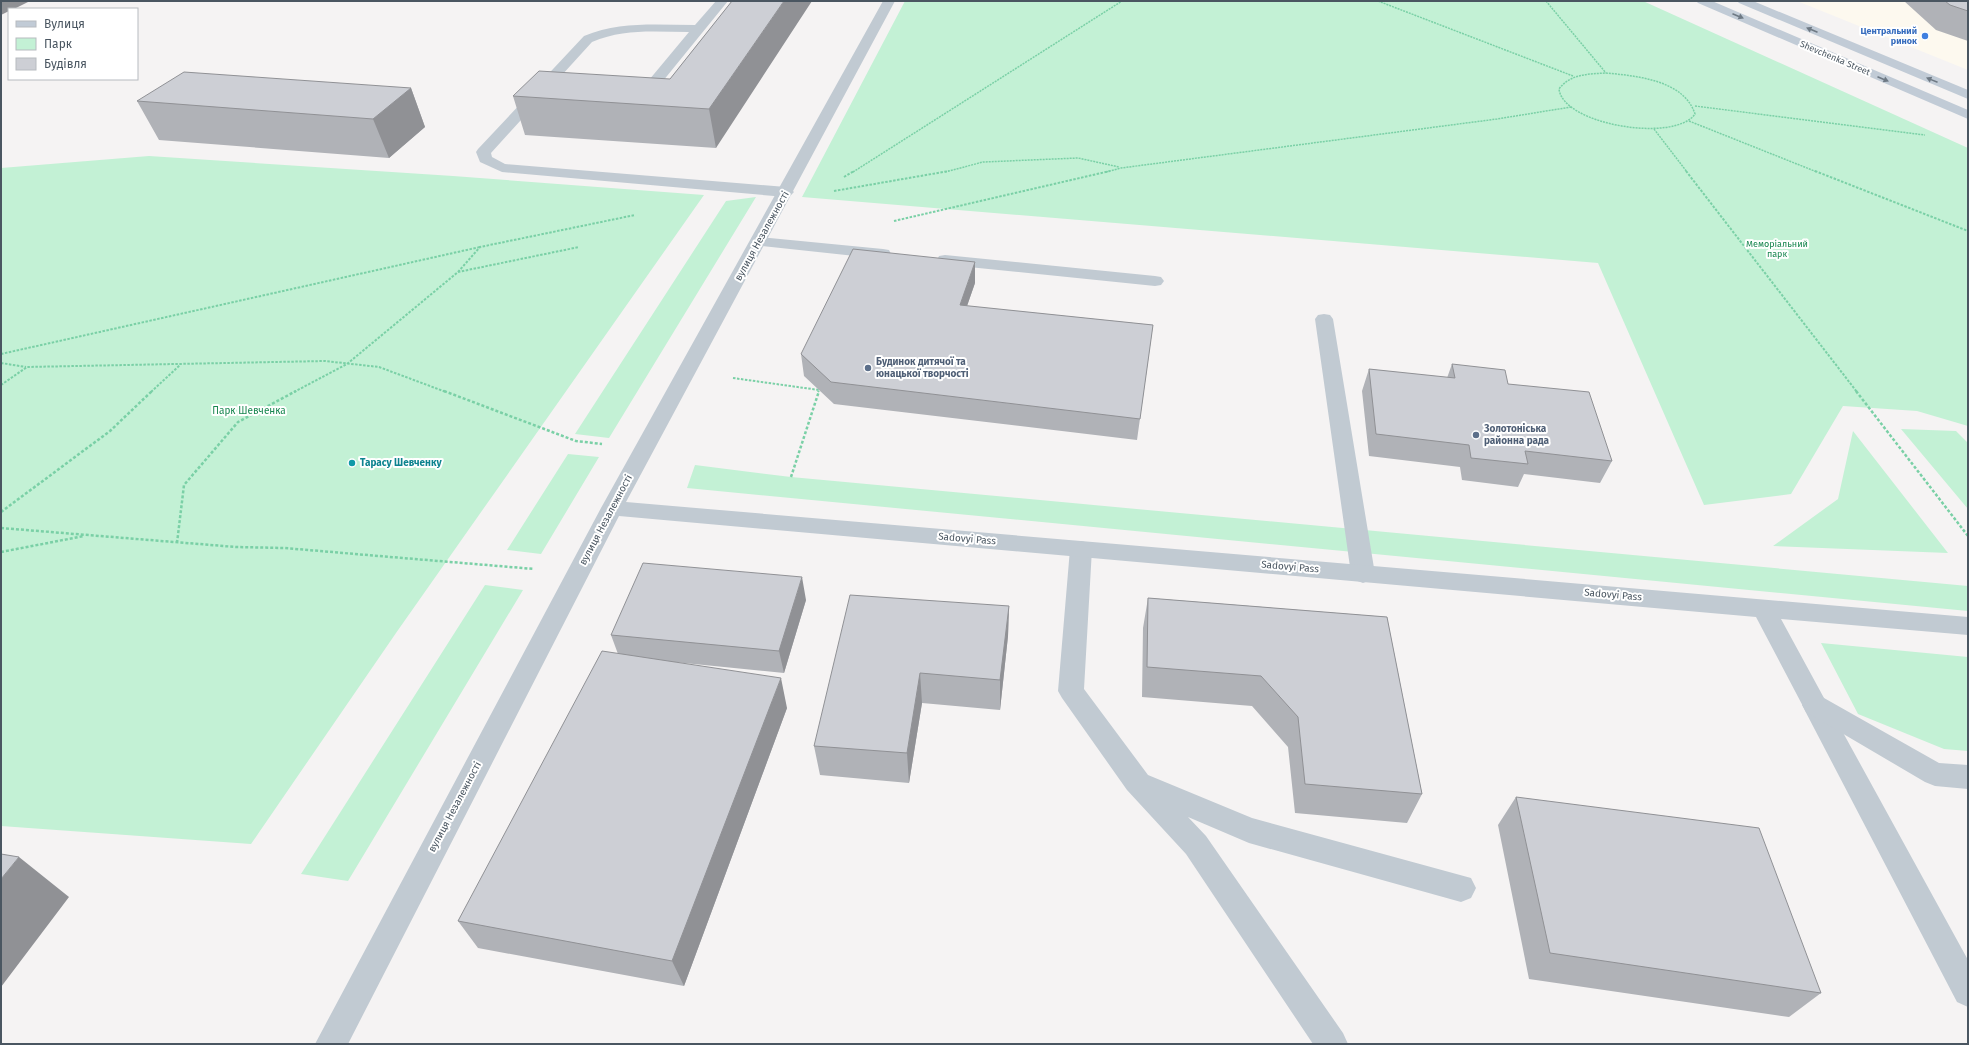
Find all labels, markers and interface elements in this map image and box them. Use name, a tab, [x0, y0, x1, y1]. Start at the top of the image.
legend	[8, 8, 138, 80]
one-way arrow	[1732, 13, 1744, 20]
text: Вулиця	[44, 17, 85, 31]
place label: Центральний ринок	[1860, 26, 1917, 46]
one-way arrow	[1806, 27, 1818, 33]
marker: Центральний ринок	[1920, 31, 1930, 41]
text: Парк	[44, 37, 73, 51]
street label: Shevchenka Street	[1798, 39, 1872, 78]
text: Будівля	[44, 57, 87, 71]
one-way arrow	[1878, 76, 1890, 82]
one-way arrow	[1926, 77, 1937, 83]
street label: вулиця Незалежності	[731, 188, 792, 283]
park label: Меморіальний парк	[1746, 239, 1808, 259]
place label: Будинок дитячої та юнацької творчості	[876, 356, 969, 380]
marker: Будинок дитячої та юнацької творчості	[863, 363, 873, 373]
park label: Парк Шевченка	[212, 405, 286, 417]
place label: Золотоніська районна рада	[1483, 423, 1550, 447]
marker: Золотоніська районна рада	[1471, 430, 1481, 440]
place label: Тарасу Шевченку	[360, 457, 442, 469]
marker: Тарасу Шевченку	[347, 458, 357, 468]
street label: вулиця Незалежності	[576, 472, 635, 567]
street label: Sadovyi Pass	[938, 531, 997, 548]
street label: Sadovyi Pass	[1261, 559, 1320, 576]
street label: Sadovyi Pass	[1584, 587, 1643, 604]
street label: вулиця Незалежності	[425, 759, 484, 854]

